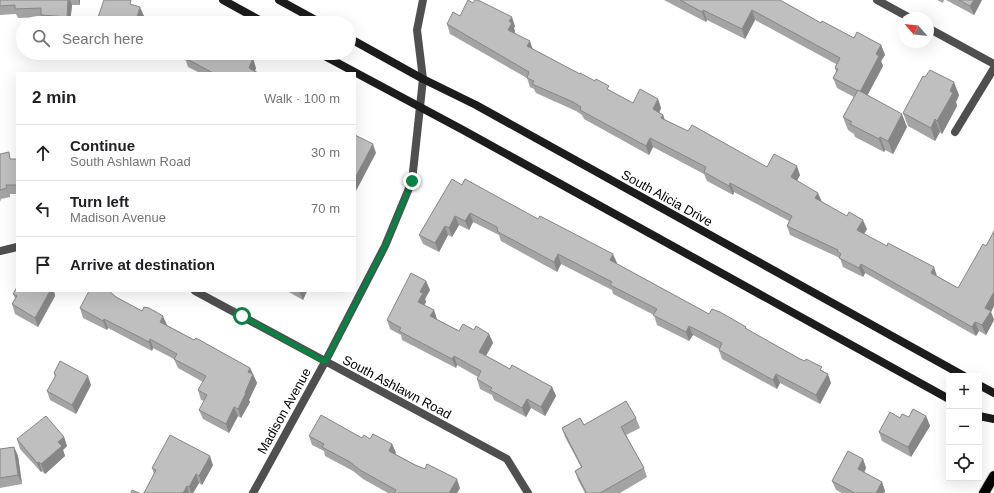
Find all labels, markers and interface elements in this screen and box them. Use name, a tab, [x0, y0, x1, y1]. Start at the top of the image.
north arrow	[898, 12, 934, 48]
search box	[16, 16, 356, 60]
icon: search	[30, 27, 52, 49]
text: Search here	[62, 30, 144, 47]
text: 2 min	[32, 88, 76, 107]
text: Walk · 100 m	[264, 91, 340, 106]
text: Continue	[70, 137, 135, 154]
icon: ahead	[32, 142, 54, 164]
text: 30 m	[311, 145, 340, 160]
text: South Ashlawn Road	[70, 154, 191, 169]
street label: South Alicia Drive	[619, 167, 715, 229]
route end	[403, 172, 421, 190]
text: Turn left	[70, 193, 129, 210]
icon: left	[32, 198, 54, 220]
text: 70 m	[311, 201, 340, 216]
text: Madison Avenue	[70, 210, 166, 225]
icon: arrive	[32, 254, 54, 276]
text: Arrive at destination	[70, 256, 215, 273]
route start	[233, 307, 251, 325]
street label: South Ashlawn Road	[340, 352, 454, 422]
street label: Madison Avenue	[254, 365, 314, 457]
map controls	[946, 373, 982, 481]
button: +	[946, 373, 982, 409]
button: −	[946, 409, 982, 445]
button: locate	[946, 445, 982, 481]

